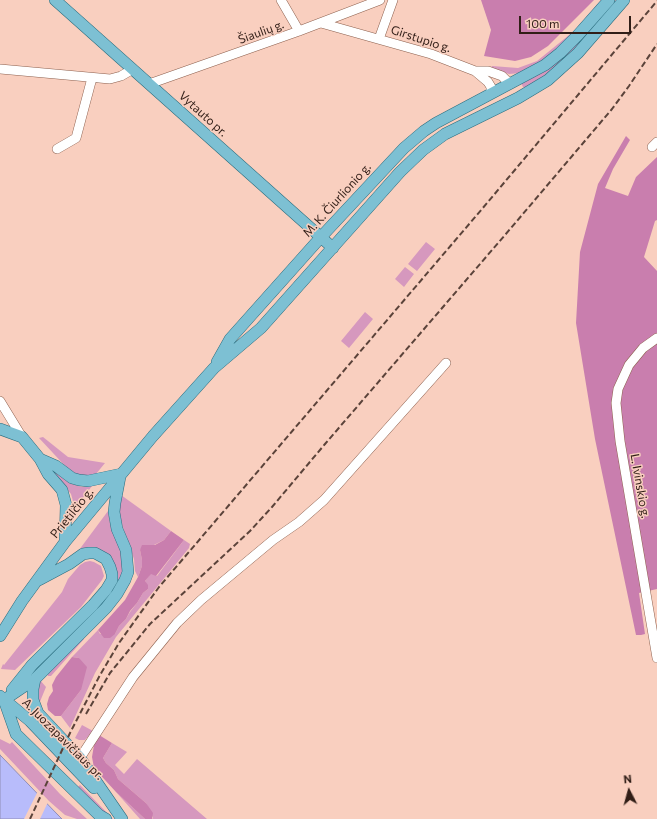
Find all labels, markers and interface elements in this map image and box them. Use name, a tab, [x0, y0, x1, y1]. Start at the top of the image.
scale bar	[521, 8, 633, 34]
text: 100 m	[526, 16, 560, 30]
street label: Šiaulių g.	[236, 17, 286, 47]
street label: Girstupio g.	[389, 22, 453, 56]
street label: Vytauto pr.	[176, 88, 230, 140]
street label: M. K. Čiurlionio g.	[300, 160, 374, 240]
street label: L. Ivinskio g.	[627, 453, 653, 519]
street label: Prietilčio g.	[47, 485, 97, 541]
street label: A. Juozapavičiaus pr.	[19, 695, 107, 783]
north arrow	[609, 771, 649, 811]
text: N	[623, 772, 632, 785]

